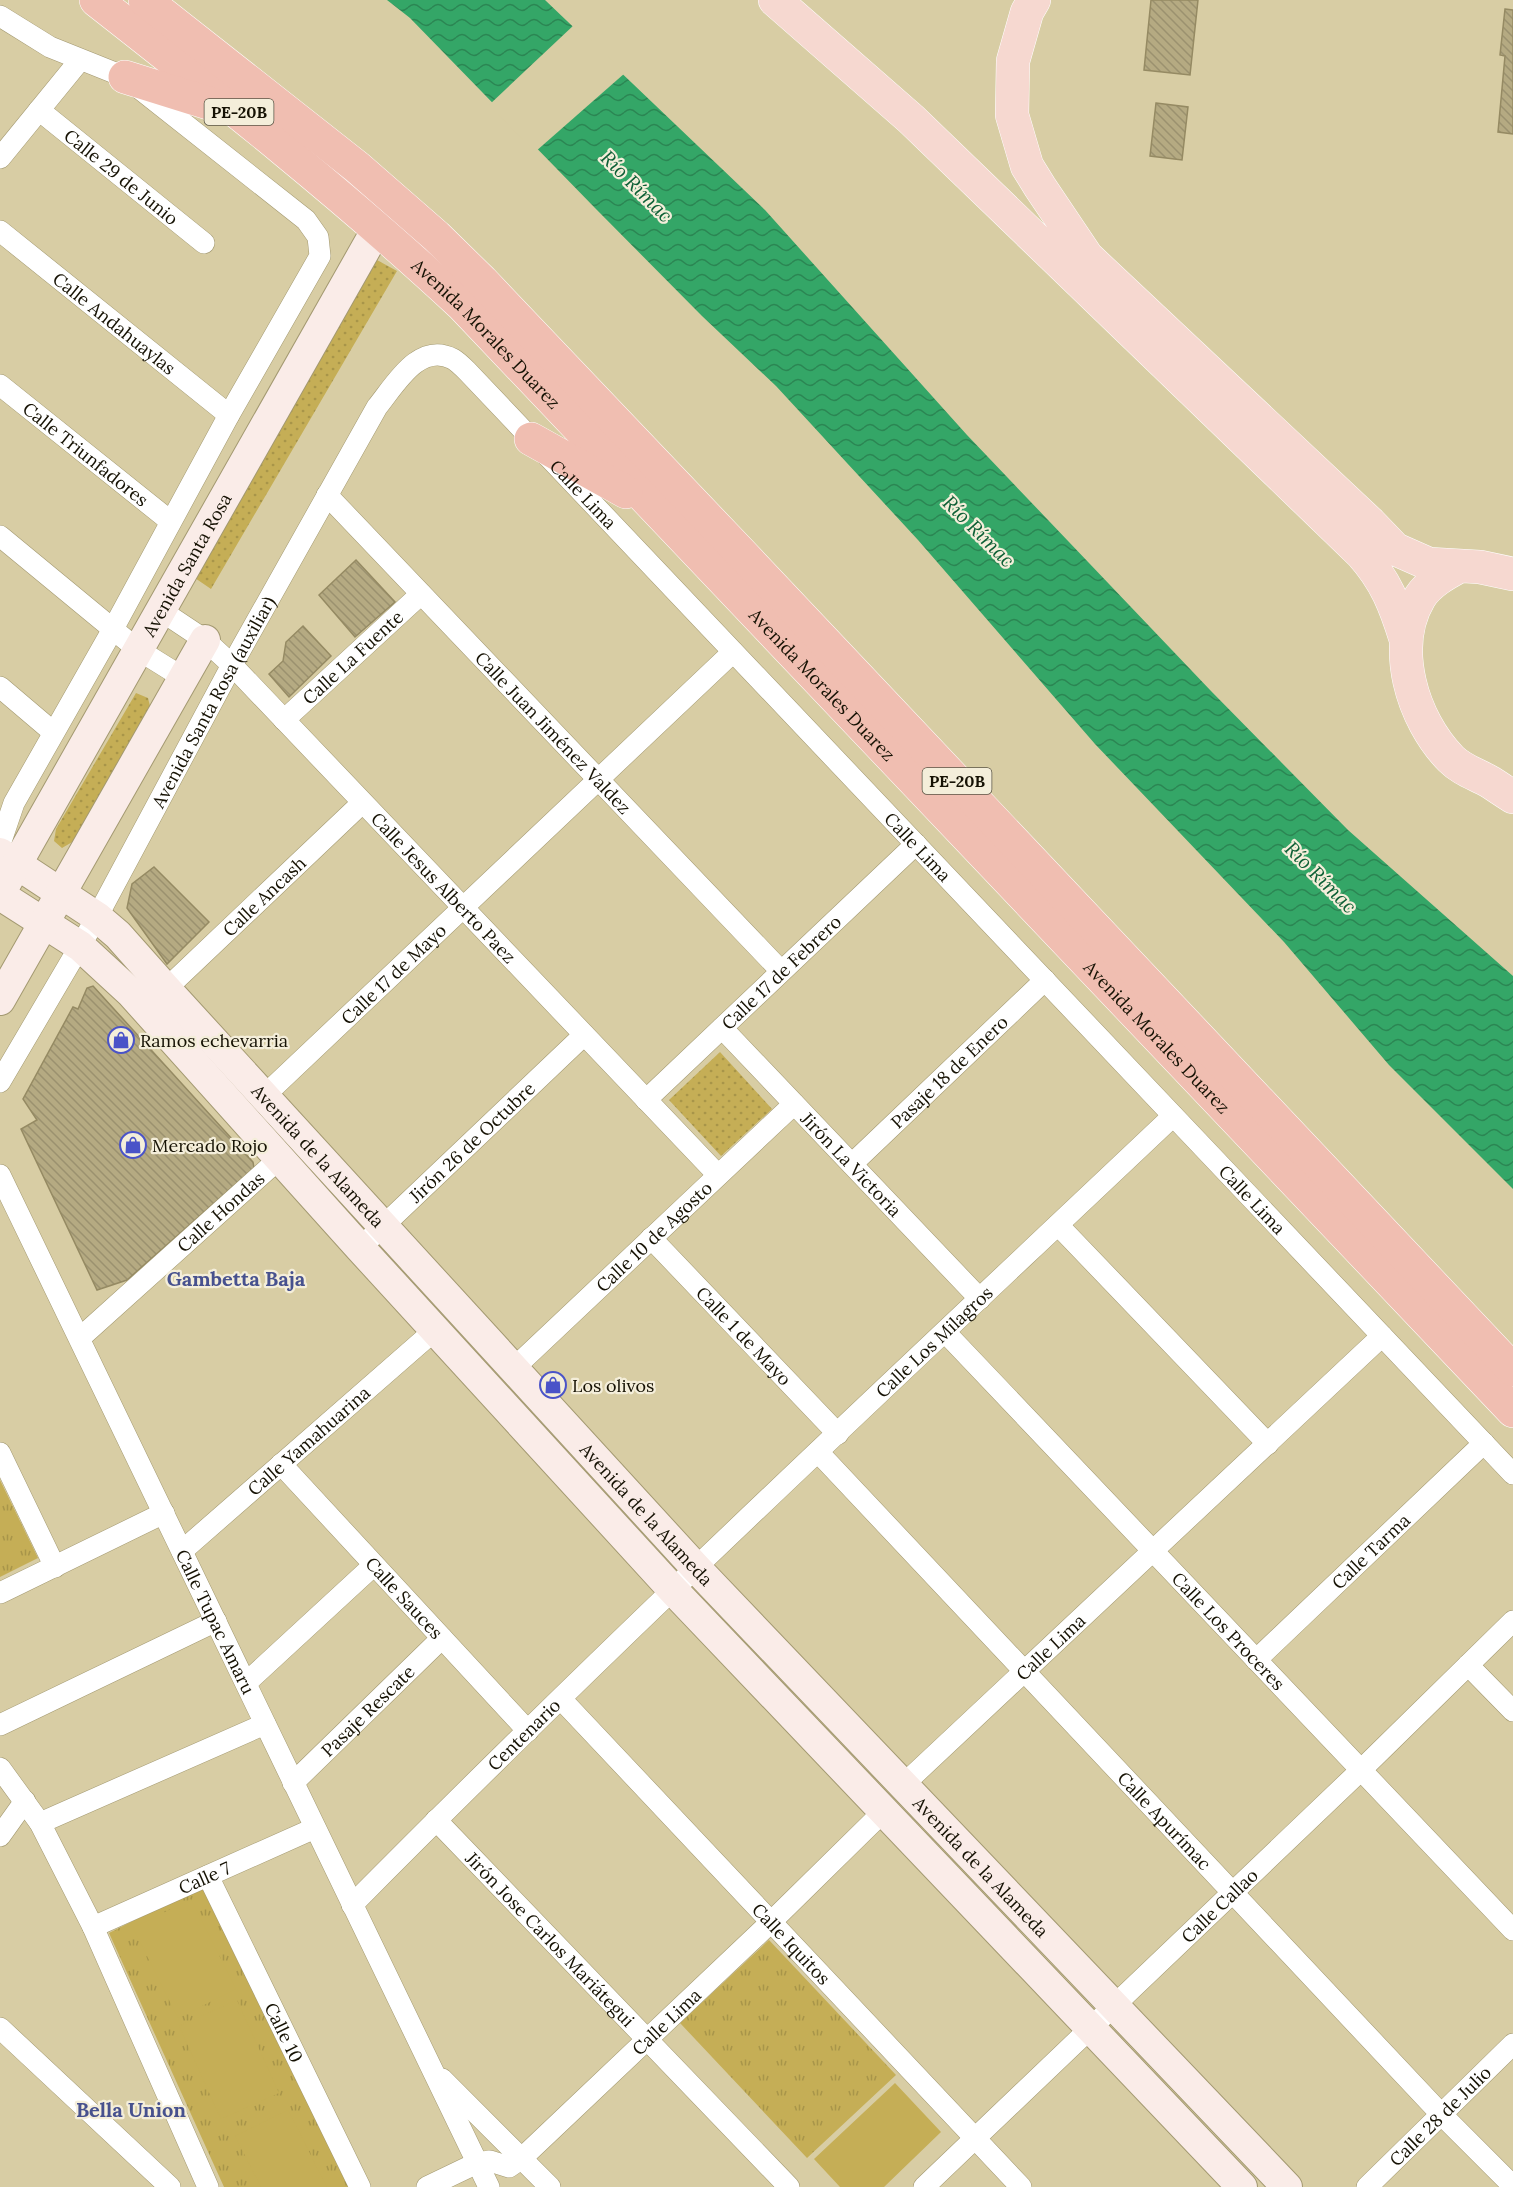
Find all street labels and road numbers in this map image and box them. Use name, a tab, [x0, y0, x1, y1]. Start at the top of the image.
road number: PE-20B	[204, 99, 274, 125]
street label: Calle 29 de Junio	[60, 124, 183, 229]
street label: Avenida Morales Duarez	[407, 253, 566, 413]
street label: Calle Andahuaylas	[48, 267, 181, 379]
street label: Calle Triunfadores	[18, 396, 153, 511]
street label: Calle Lima	[545, 454, 622, 533]
street label: Avenida Santa Rosa	[136, 489, 236, 641]
street label: Avenida Santa Rosa (auxiliar)	[146, 592, 280, 812]
street label: Avenida Morales Duarez	[744, 602, 901, 766]
street label: Calle La Fuente	[297, 605, 408, 709]
street label: Calle Juan Jiménez Valdez	[470, 646, 636, 819]
road number: PE-20B	[922, 768, 992, 794]
street label: Calle Jesus Alberto Paez	[366, 807, 521, 968]
street label: Calle Lima	[880, 807, 956, 886]
street label: Calle Ancash	[217, 851, 311, 941]
street label: Calle 17 de Febrero	[716, 910, 846, 1034]
street label: Calle 17 de Mayo	[336, 918, 451, 1029]
street label: Avenida Morales Duarez	[1079, 955, 1235, 1118]
street label: Pasaje 18 de Enero	[885, 1010, 1013, 1133]
street label: Jirón 26 de Octubre	[403, 1077, 540, 1208]
street label: Avenida de la Alameda	[247, 1079, 390, 1232]
street label: Jirón La Victoria	[796, 1106, 907, 1221]
street label: Calle Lima	[1214, 1160, 1291, 1239]
street label: Calle Hondas	[172, 1166, 269, 1257]
street label: Calle 10 de Agosto	[591, 1176, 717, 1297]
street label: Calle 1 de Mayo	[692, 1281, 797, 1390]
street label: Calle Los Milagros	[871, 1281, 997, 1402]
street label: Calle Yamahuarina	[242, 1381, 375, 1500]
street label: Avenida de la Alameda	[575, 1437, 718, 1590]
street label: Calle Tarma	[1326, 1508, 1415, 1594]
street label: Calle Tupac Amaru	[171, 1546, 261, 1698]
street label: Calle Sauces	[361, 1552, 448, 1644]
street label: Calle Los Proceres	[1167, 1567, 1290, 1695]
street label: Calle Lima	[1011, 1609, 1090, 1685]
street label: Pasaje Rescate	[316, 1660, 419, 1761]
street label: Centenario	[482, 1693, 565, 1775]
street label: Calle Apurímac	[1113, 1766, 1217, 1875]
street label: Avenida de la Alameda	[908, 1791, 1054, 1942]
street label: Jirón Jose Carlos Mariátegui	[460, 1846, 640, 2031]
street label: Calle 7	[175, 1856, 234, 1899]
street label: Calle Callao	[1176, 1863, 1262, 1947]
street label: Calle Iquitos	[747, 1898, 836, 1989]
street label: Calle Lima	[627, 1983, 706, 2060]
street label: Calle 10	[260, 1999, 309, 2066]
street label: Calle 28 de Julio	[1384, 2061, 1496, 2171]

